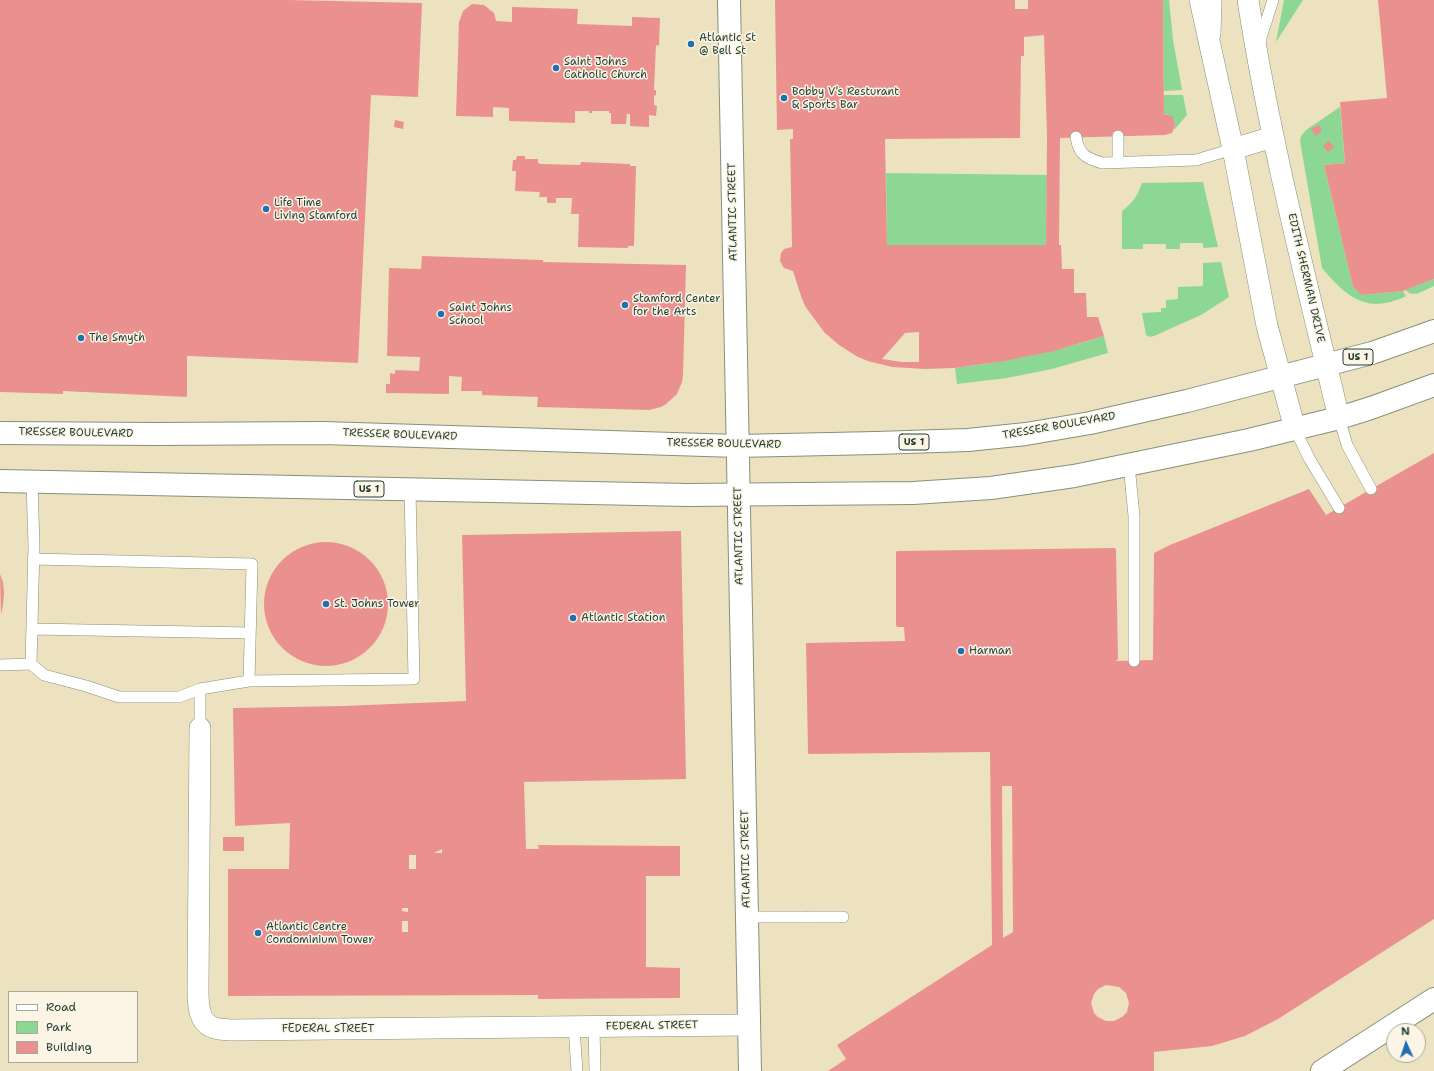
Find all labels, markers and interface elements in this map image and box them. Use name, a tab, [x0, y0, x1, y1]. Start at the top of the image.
place label: Atlantic St @ Bell St	[699, 31, 756, 57]
marker: Atlantic St @ Bell St	[686, 39, 696, 49]
place label: Saint Johns Catholic Church	[564, 55, 647, 81]
marker: Saint Johns Catholic Church	[551, 63, 561, 73]
place label: Bobby V's Resturant & Sports Bar	[792, 85, 899, 111]
marker: Bobby V's Resturant & Sports Bar	[779, 93, 789, 103]
street label: ATLANTIC STREET	[726, 163, 740, 261]
place label: Life Time Living Stamford	[274, 196, 357, 222]
marker: Life Time Living Stamford	[261, 204, 271, 214]
street label: EDITH SHERMAN DRIVE	[1285, 212, 1327, 344]
place label: Stamford Center for the Arts	[633, 292, 720, 318]
marker: Stamford Center for the Arts	[620, 300, 630, 310]
place label: Saint Johns School	[449, 301, 512, 327]
marker: Saint Johns School	[436, 309, 446, 319]
place label: The Smyth	[89, 331, 145, 345]
marker: The Smyth	[76, 333, 86, 343]
road number: US 1	[1343, 349, 1373, 365]
street label: TRESSER BOULEVARD	[1001, 410, 1117, 442]
street label: TRESSER BOULEVARD	[19, 425, 133, 441]
street label: TRESSER BOULEVARD	[342, 426, 458, 444]
road number: US 1	[899, 434, 929, 450]
street label: TRESSER BOULEVARD	[667, 436, 781, 452]
road number: US 1	[354, 481, 384, 497]
street label: ATLANTIC STREET	[732, 487, 746, 585]
place label: St. Johns Tower	[334, 597, 420, 611]
marker: St. Johns Tower	[321, 599, 331, 609]
place label: Atlantic Station	[581, 611, 665, 625]
marker: Atlantic Station	[568, 613, 578, 623]
place label: Harman	[969, 644, 1011, 658]
marker: Harman	[956, 646, 966, 656]
street label: ATLANTIC STREET	[739, 810, 753, 908]
place label: Atlantic Centre Condominium Tower	[266, 920, 374, 946]
marker: Atlantic Centre Condominium Tower	[253, 928, 263, 938]
legend	[8, 991, 138, 1063]
text: Road	[46, 999, 76, 1015]
text: Park	[46, 1019, 72, 1035]
street label: FEDERAL STREET	[606, 1019, 698, 1033]
street label: FEDERAL STREET	[282, 1022, 374, 1036]
north arrow	[1386, 1023, 1426, 1063]
text: N	[1401, 1024, 1410, 1039]
text: Building	[46, 1039, 92, 1055]

